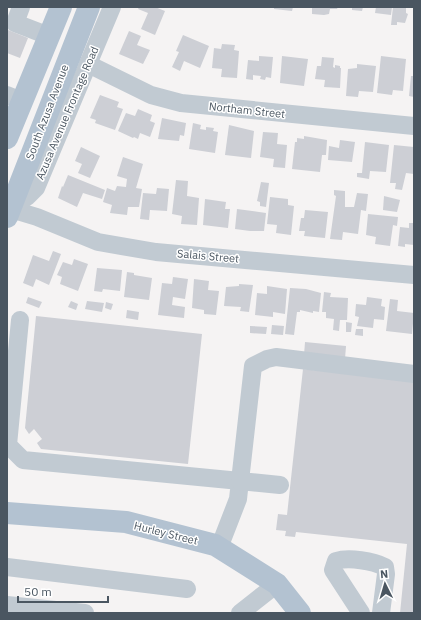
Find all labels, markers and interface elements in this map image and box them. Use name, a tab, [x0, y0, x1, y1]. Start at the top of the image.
street label: Azusa Avenue Frontage Road	[33, 44, 101, 182]
street label: South Azusa Avenue	[22, 63, 72, 161]
street label: Northam Street	[208, 99, 286, 121]
street label: Salais Street	[177, 246, 240, 266]
street label: Hurley Street	[133, 518, 200, 548]
north arrow	[365, 564, 405, 604]
text: N	[380, 567, 389, 581]
scale bar	[18, 578, 108, 604]
text: 50 m	[24, 584, 52, 599]

